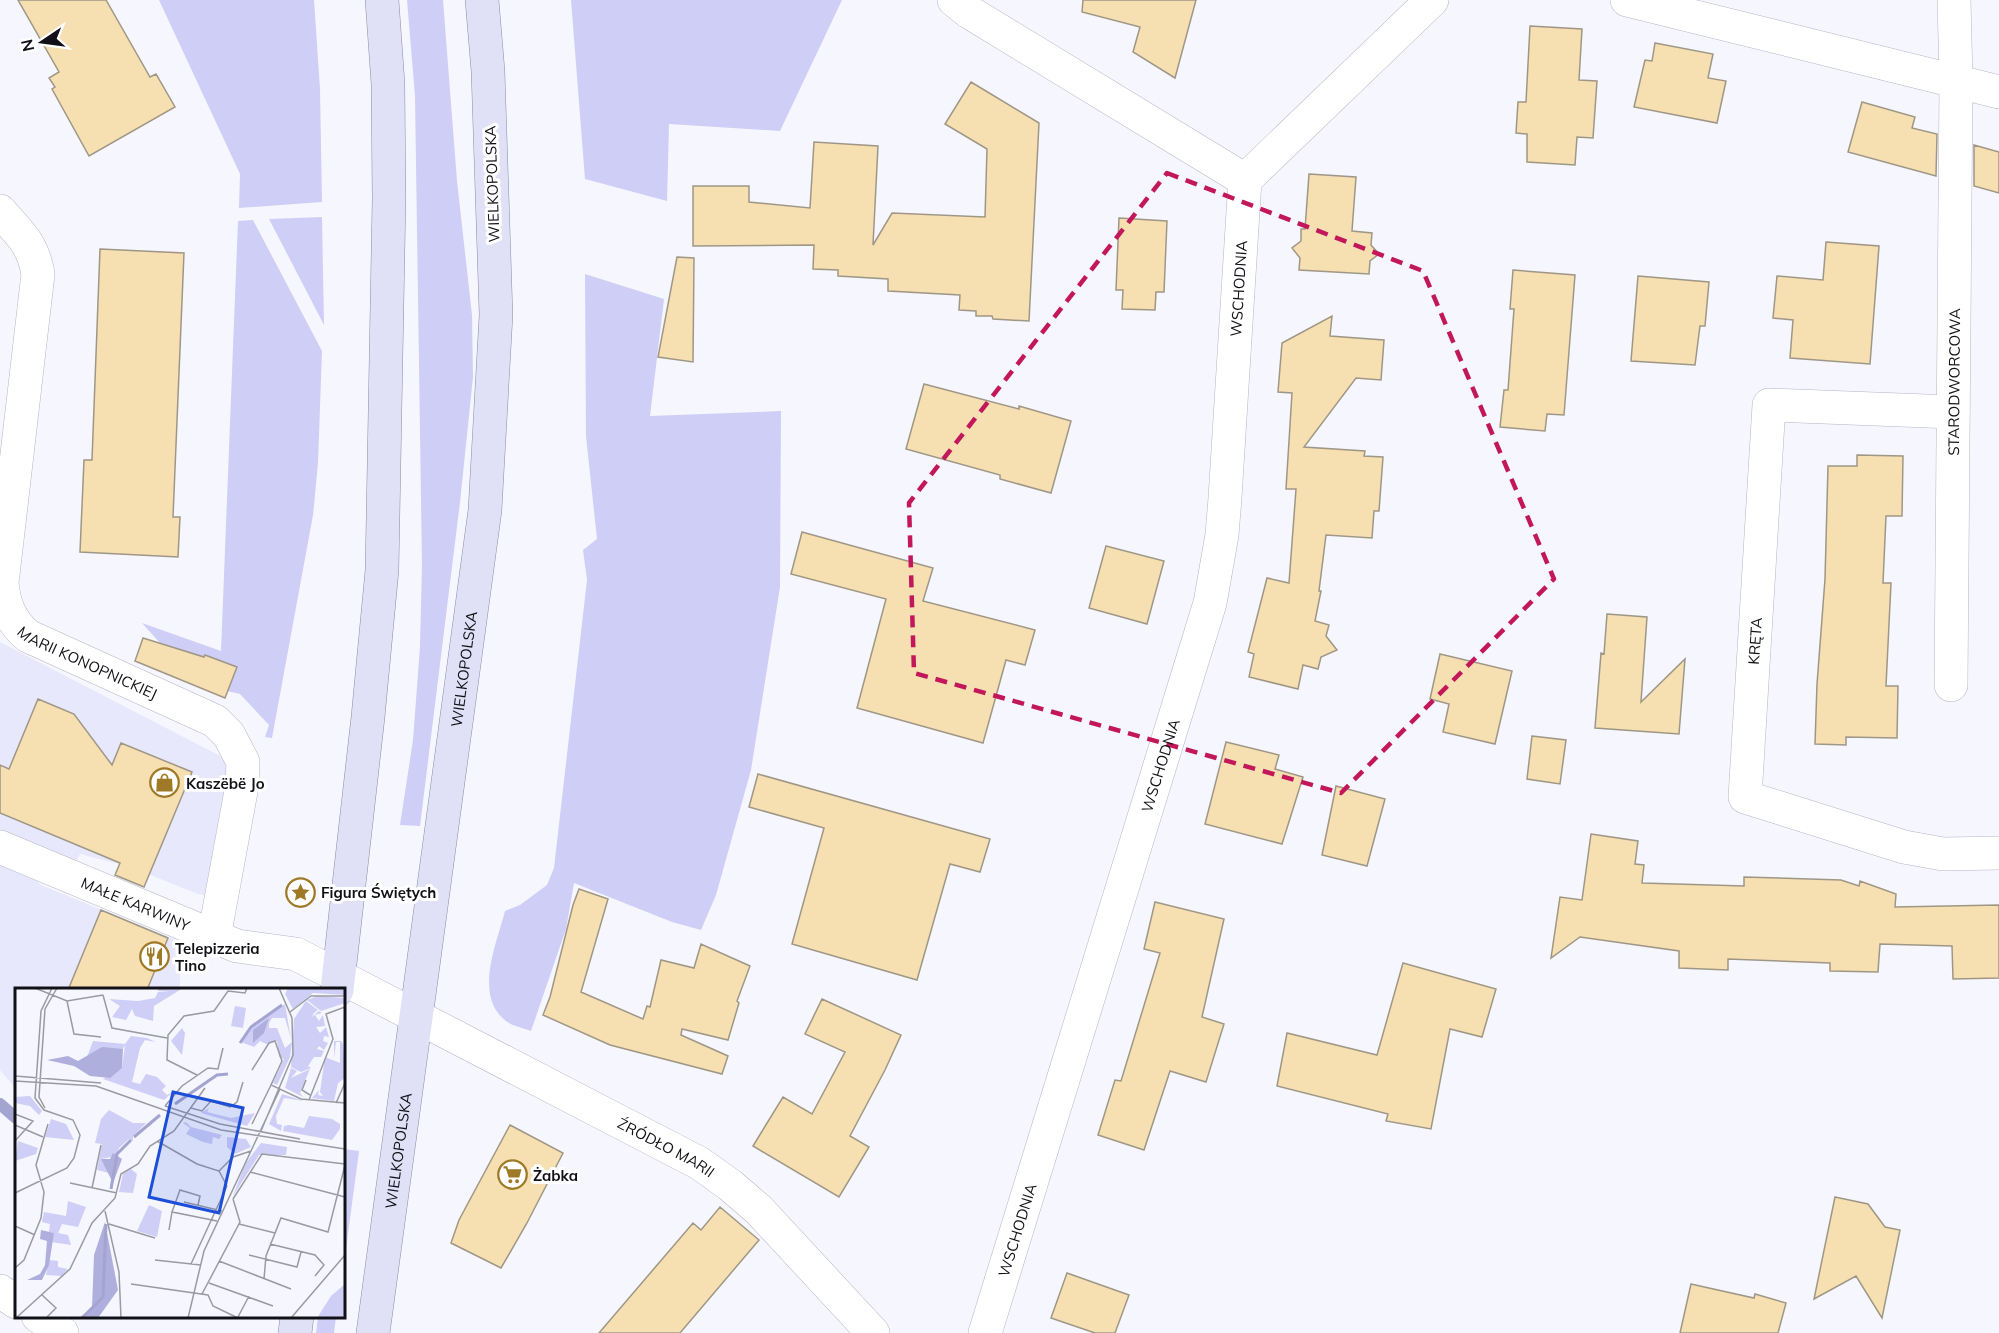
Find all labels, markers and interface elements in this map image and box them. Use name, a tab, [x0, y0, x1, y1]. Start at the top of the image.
north arrow	[12, 12, 72, 72]
text: N	[16, 37, 38, 54]
street label: WIELKOPOLSKA	[480, 125, 504, 243]
street label: WSCHODNIA	[1226, 240, 1251, 337]
street label: STARODWORCOWA	[1943, 308, 1964, 456]
street label: WIELKOPOLSKA	[446, 610, 481, 728]
street label: KRĘTA	[1744, 617, 1766, 665]
street label: MARII KONOPNICKIEJ	[14, 622, 160, 703]
street label: WSCHODNIA	[1137, 716, 1183, 814]
shop icon: Kaszëbë Jo	[149, 767, 181, 799]
place label: Kaszëbë Jo	[186, 774, 265, 793]
street label: MAŁE KARWINY	[78, 873, 194, 935]
place icon: Figura Świętych	[284, 876, 316, 908]
place label: Figura Świętych	[321, 883, 436, 902]
place label: Telepizzeria Tino	[175, 939, 260, 975]
restaurant icon: Telepizzeria Tino	[138, 941, 170, 973]
inset map	[15, 988, 345, 1318]
street label: WIELKOPOLSKA	[381, 1091, 415, 1210]
street label: ŹRÓDŁO MARII	[615, 1113, 719, 1181]
supermarket icon: Żabka	[496, 1159, 528, 1191]
place label: Żabka	[533, 1166, 578, 1185]
street label: WSCHODNIA	[994, 1181, 1040, 1279]

